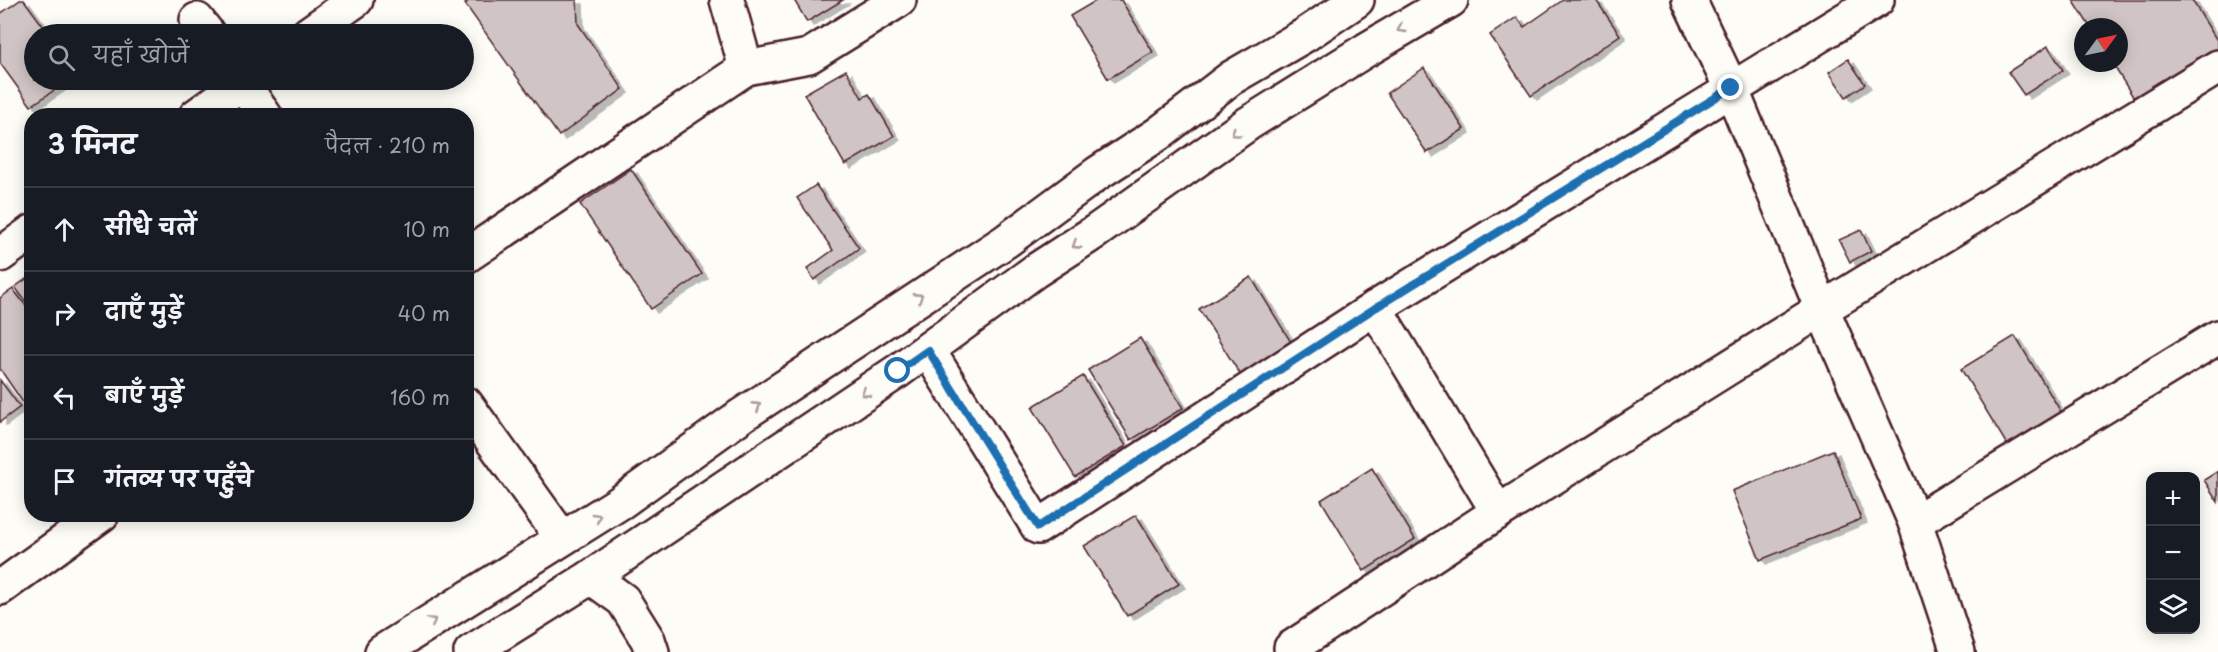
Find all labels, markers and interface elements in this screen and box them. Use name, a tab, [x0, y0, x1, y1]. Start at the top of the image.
north arrow	[2074, 18, 2128, 72]
one-way arrow	[1396, 22, 1407, 34]
search box	[24, 24, 474, 90]
text: यहाँ खोजें	[93, 37, 189, 70]
icon: search	[45, 41, 78, 74]
route end	[1717, 74, 1743, 100]
text: 3 मिनट	[48, 124, 136, 163]
one-way arrow	[1231, 125, 1242, 136]
text: पैदल · 210 m	[325, 130, 450, 160]
text: सीधे चलें	[105, 209, 197, 242]
icon: ahead	[48, 213, 81, 246]
text: 10 m	[403, 214, 450, 244]
one-way arrow	[1071, 237, 1082, 248]
text: दाएँ मुड़ें	[105, 293, 183, 326]
one-way arrow	[913, 293, 923, 305]
icon: right	[48, 297, 81, 330]
text: 40 m	[398, 298, 450, 328]
route start	[884, 357, 910, 383]
text: बाएँ मुड़ें	[105, 377, 184, 410]
icon: left	[48, 381, 81, 414]
text: 160 m	[390, 382, 450, 412]
one-way arrow	[861, 386, 872, 397]
one-way arrow	[750, 402, 761, 413]
text: गंतव्य पर पहुँचे	[105, 461, 253, 494]
icon: arrive	[48, 465, 81, 498]
map controls	[2146, 472, 2200, 634]
button: +	[2146, 472, 2200, 526]
one-way arrow	[591, 512, 601, 524]
button: −	[2146, 526, 2200, 580]
button: layers	[2146, 580, 2200, 634]
one-way arrow	[425, 617, 436, 628]

